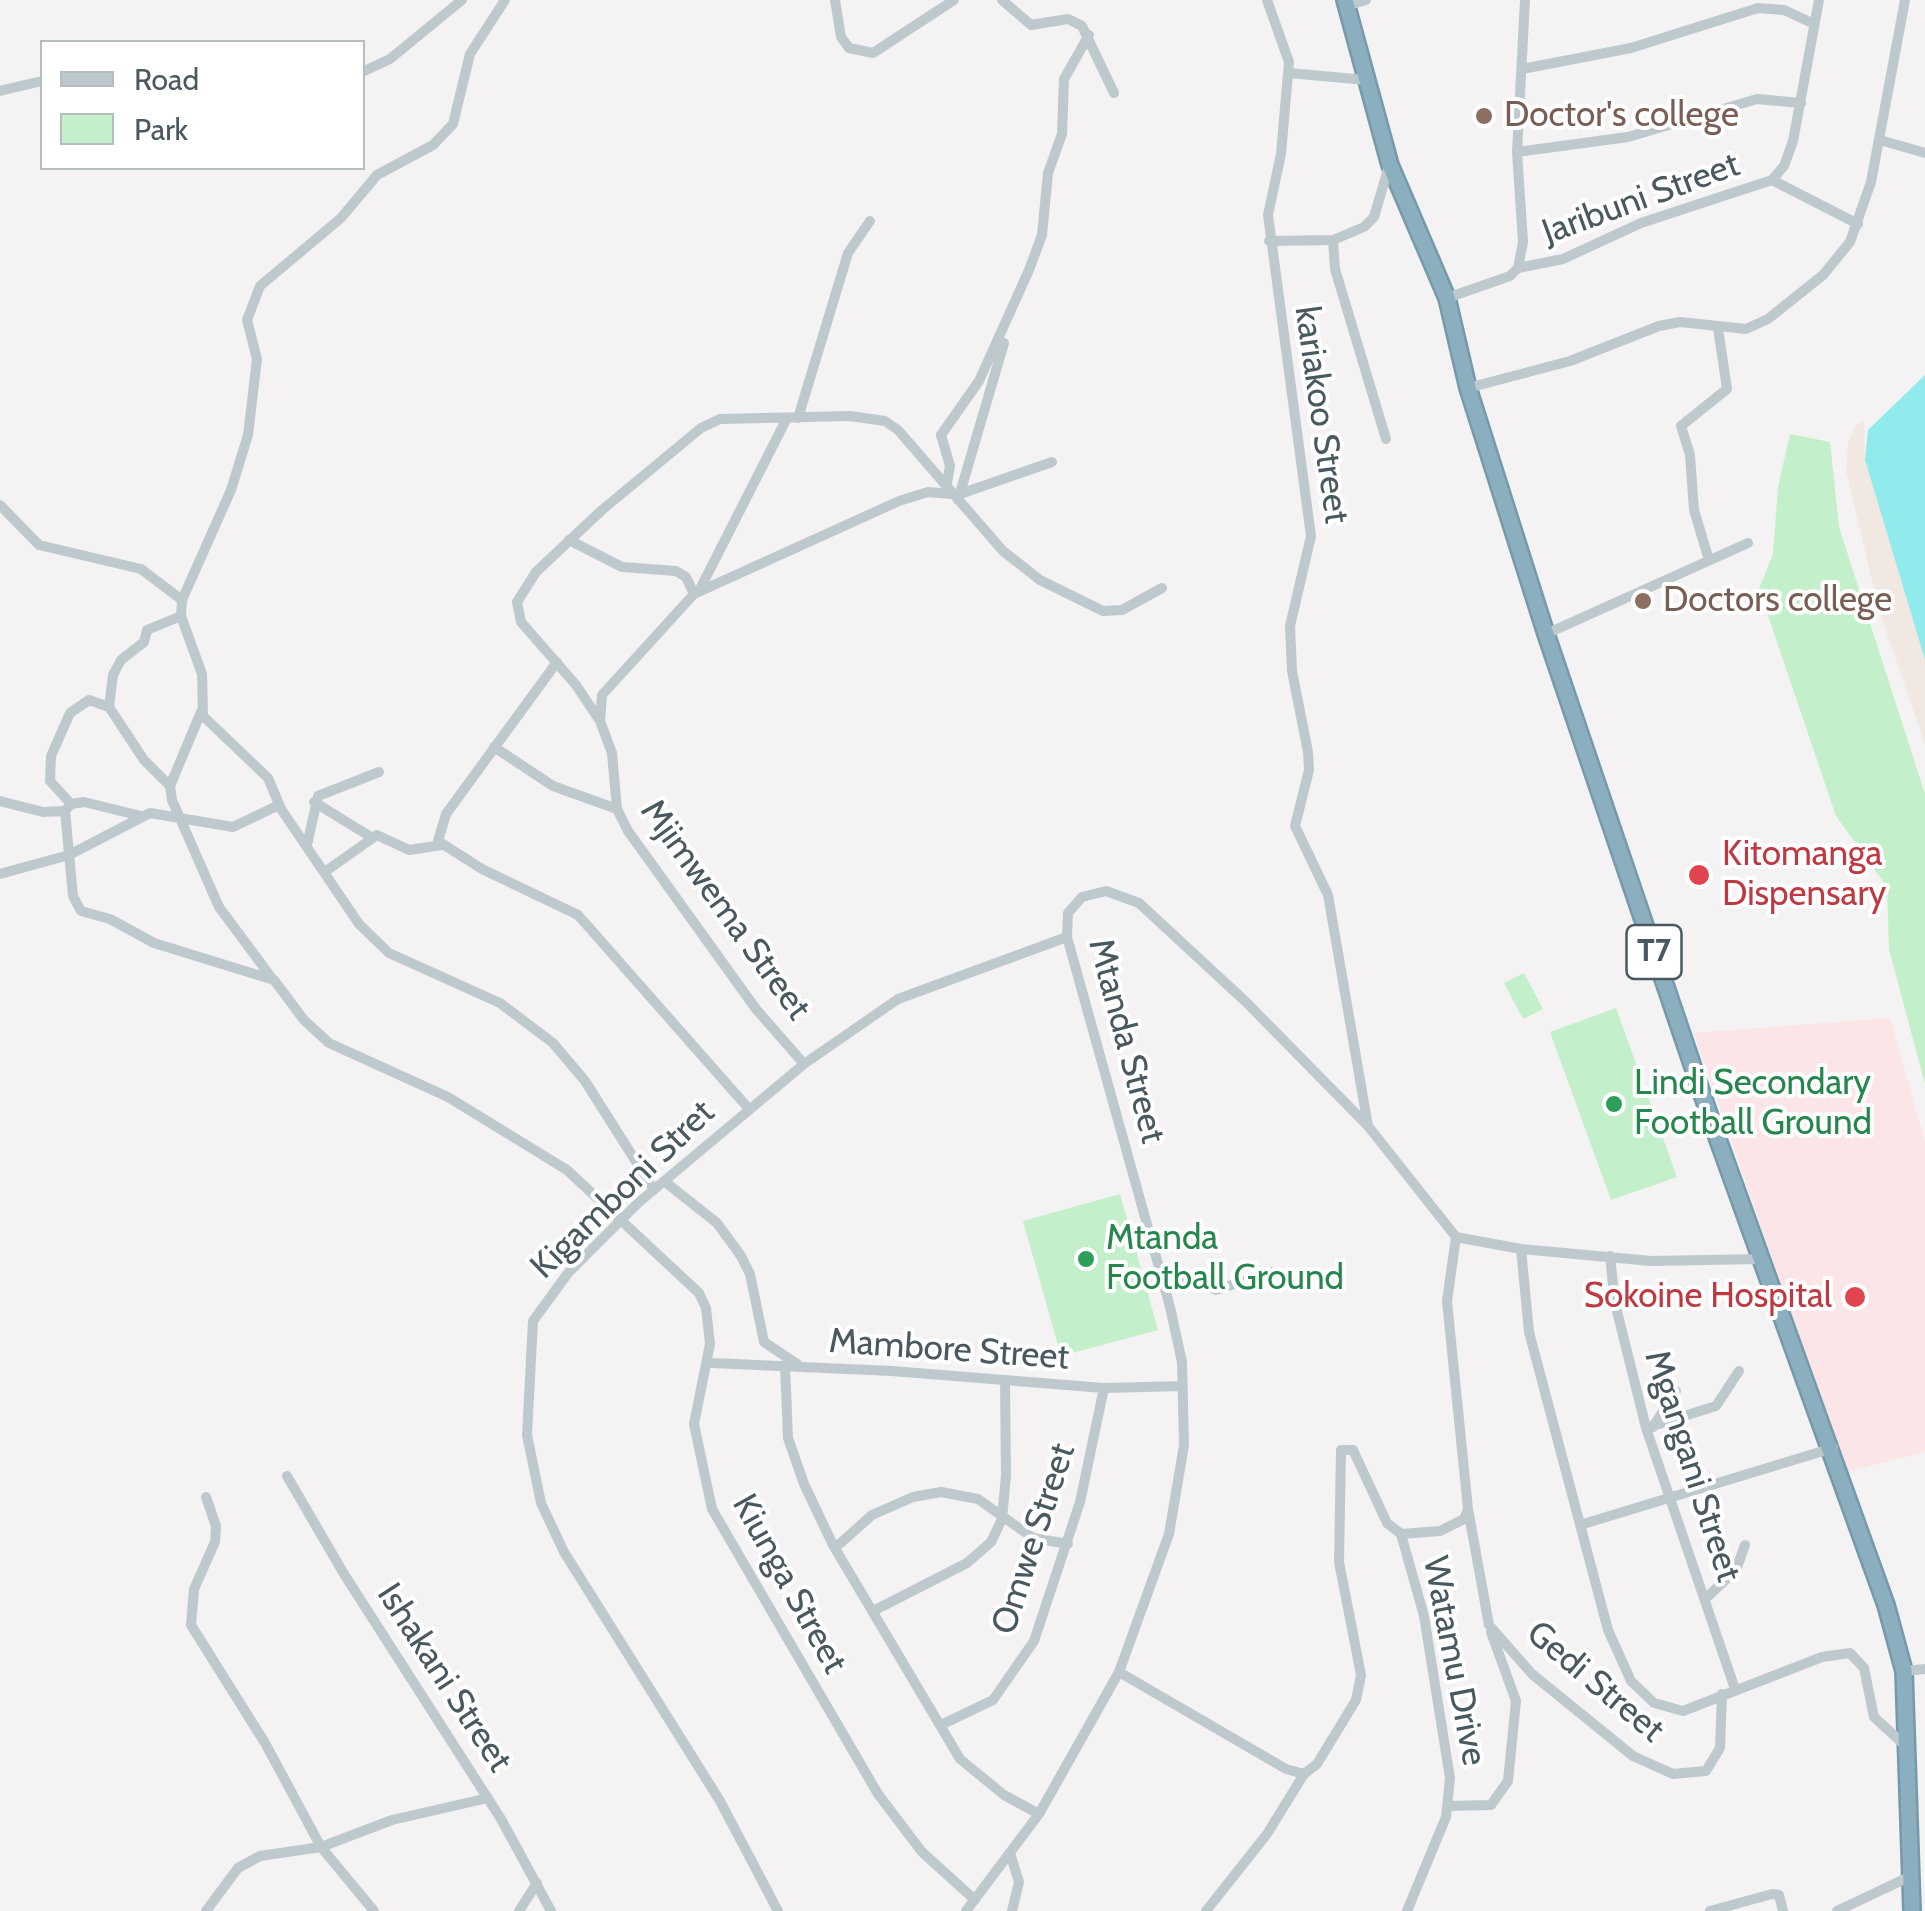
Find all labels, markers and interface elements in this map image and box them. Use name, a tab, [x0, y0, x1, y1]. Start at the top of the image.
legend	[40, 40, 365, 170]
text: Road	[134, 61, 199, 98]
place label: Doctor's college	[1504, 95, 1739, 137]
marker: Doctor's college	[1473, 105, 1495, 127]
text: Park	[134, 111, 188, 148]
street label: Jaribuni Street	[1537, 144, 1745, 254]
street label: kariakoo Street	[1285, 304, 1357, 526]
place label: Doctors college	[1663, 580, 1892, 622]
marker: Doctors college	[1632, 590, 1654, 612]
street label: Mjimwema Street	[631, 792, 819, 1028]
place label: Kitomanga Dispensary	[1722, 834, 1886, 916]
marker: Kitomanga Dispensary	[1686, 862, 1712, 888]
road number: T7	[1626, 925, 1682, 979]
street label: Mtanda Street	[1079, 934, 1173, 1148]
place label: Lindi Secondary Football Ground	[1634, 1063, 1872, 1145]
street label: Kigamboni Stret	[523, 1092, 723, 1288]
marker: Lindi Secondary Football Ground	[1603, 1093, 1625, 1115]
place label: Mtanda Football Ground	[1106, 1218, 1344, 1300]
marker: Mtanda Football Ground	[1075, 1248, 1097, 1270]
place label: Sokoine Hospital	[1584, 1276, 1832, 1318]
marker: Sokoine Hospital	[1842, 1284, 1868, 1310]
street label: Mambore Street	[827, 1321, 1071, 1379]
street label: Mgangani Street	[1635, 1345, 1749, 1587]
street label: Omwe Street	[983, 1438, 1085, 1640]
street label: Kiunga Street	[723, 1487, 855, 1681]
street label: Watamu Drive	[1413, 1553, 1495, 1769]
street label: Ishakani Street	[368, 1576, 520, 1780]
street label: Gedi Street	[1518, 1613, 1672, 1751]

